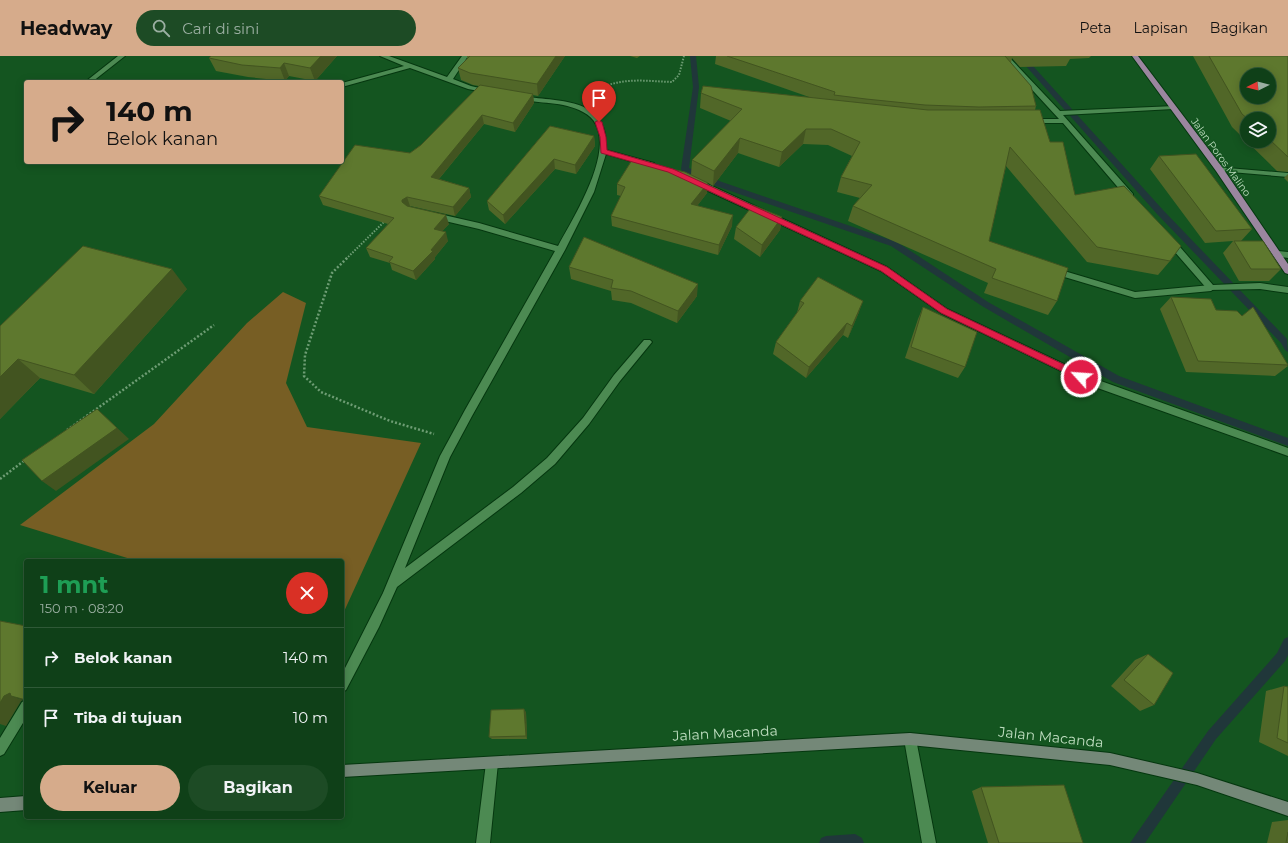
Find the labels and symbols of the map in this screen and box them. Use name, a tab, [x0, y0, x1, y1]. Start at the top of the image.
north arrow	[1240, 68, 1276, 104]
pin	[582, 81, 616, 122]
street label: Jalan Poros Malino	[1188, 114, 1254, 199]
position arrow	[1060, 356, 1102, 398]
street label: Jalan Macanda	[671, 721, 778, 745]
street label: Jalan Macanda	[997, 722, 1104, 751]

